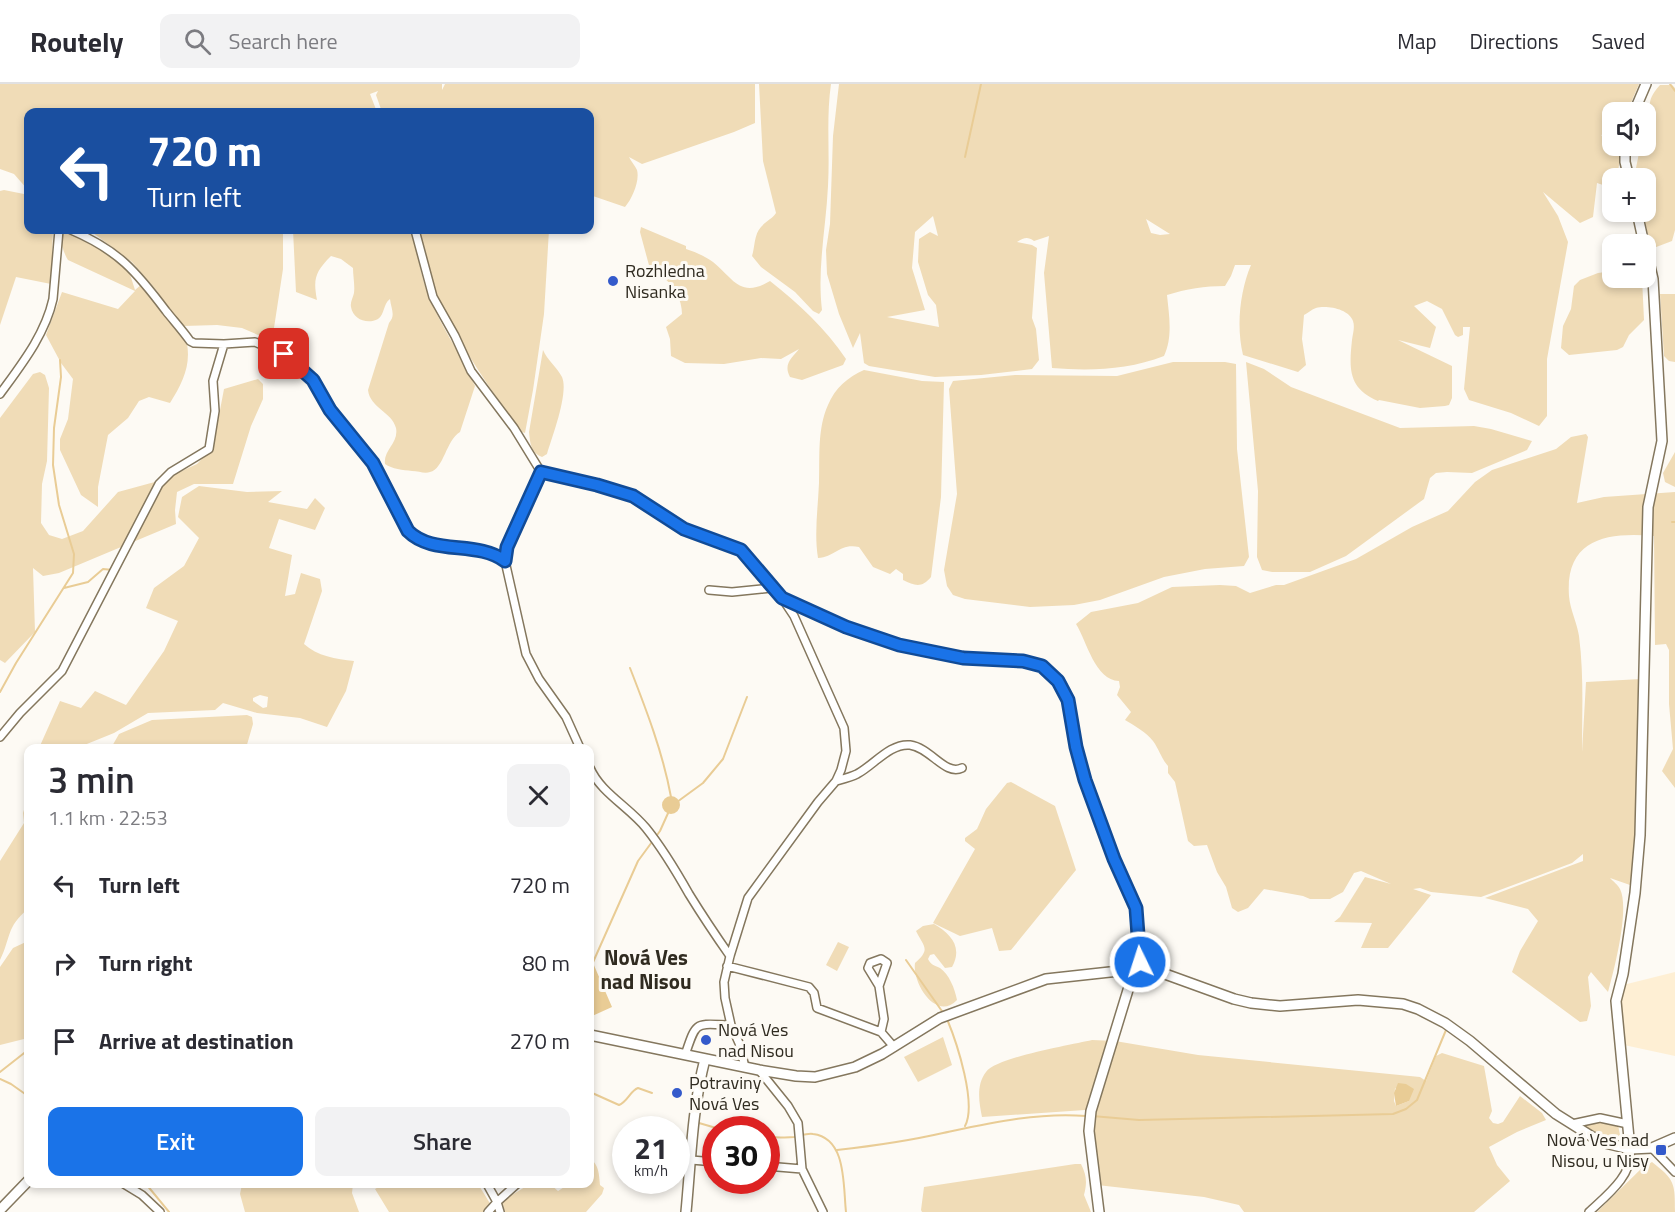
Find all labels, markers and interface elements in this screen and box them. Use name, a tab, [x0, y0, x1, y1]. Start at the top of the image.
search box	[160, 14, 580, 68]
text: Routely	[30, 20, 124, 63]
text: Search here	[229, 24, 338, 58]
icon: search	[181, 25, 214, 58]
text: Map	[1397, 25, 1437, 57]
text: Directions	[1470, 25, 1559, 57]
text: Saved	[1592, 25, 1645, 57]
map controls	[1602, 102, 1656, 288]
button: sound	[1602, 102, 1656, 156]
text: 720 m	[147, 118, 262, 182]
icon: left	[48, 132, 126, 210]
button: +	[1602, 168, 1656, 222]
text: Turn left	[147, 176, 241, 217]
button: −	[1602, 234, 1656, 288]
place label: Rozhledna Nisanka	[625, 257, 705, 305]
marker: Rozhledna Nisanka	[606, 274, 620, 288]
pin	[258, 328, 309, 379]
icon: arrive	[267, 337, 300, 370]
text: 3 min	[48, 752, 135, 807]
button: close	[507, 764, 570, 827]
text: 1.1 km · 22:53	[48, 802, 168, 833]
text: Turn left	[99, 868, 180, 902]
text: 720 m	[510, 868, 570, 902]
icon: left	[48, 869, 81, 902]
position arrow	[1108, 930, 1172, 994]
district label: Nová Ves nad Nisou	[600, 941, 692, 997]
text: Turn right	[99, 946, 193, 980]
text: 80 m	[522, 946, 570, 980]
icon: right	[48, 947, 81, 980]
place label: Nová Ves nad Nisou	[718, 1016, 794, 1064]
text: Arrive at destination	[99, 1024, 294, 1058]
text: 270 m	[510, 1024, 570, 1058]
icon: arrive	[48, 1025, 81, 1058]
marker: Nová Ves nad Nisou	[699, 1033, 713, 1047]
place label: Potraviny Nová Ves	[689, 1069, 762, 1117]
marker: Potraviny Nová Ves	[670, 1086, 684, 1100]
button: Exit	[48, 1107, 303, 1176]
button: Share	[315, 1107, 570, 1176]
speed limit sign: 30	[702, 1116, 780, 1194]
text: 21	[634, 1125, 668, 1171]
place label: Nová Ves nad Nisou, u Nisy	[1547, 1126, 1649, 1174]
marker: Nová Ves nad Nisou, u Nisy	[1654, 1143, 1668, 1157]
text: km/h	[634, 1159, 668, 1182]

